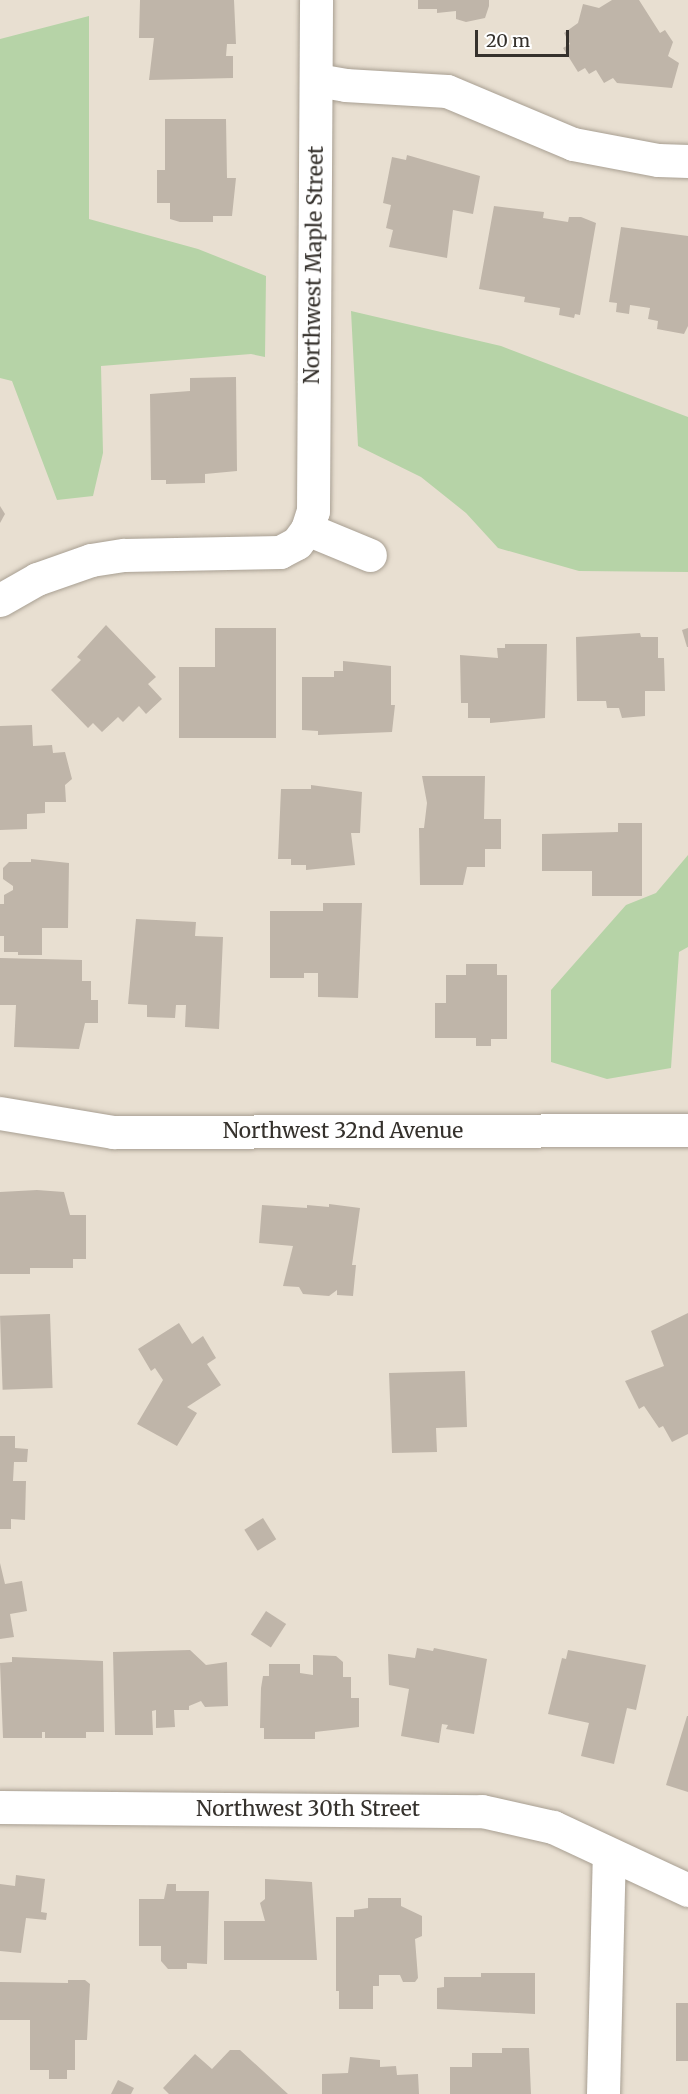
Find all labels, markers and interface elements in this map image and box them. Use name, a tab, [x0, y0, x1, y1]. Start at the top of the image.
scale bar	[478, 18, 572, 56]
text: 20 m	[486, 29, 530, 52]
street label: Northwest Maple Street	[299, 146, 329, 384]
street label: Northwest 32nd Avenue	[223, 1118, 463, 1144]
street label: Northwest 30th Street	[196, 1796, 420, 1822]

